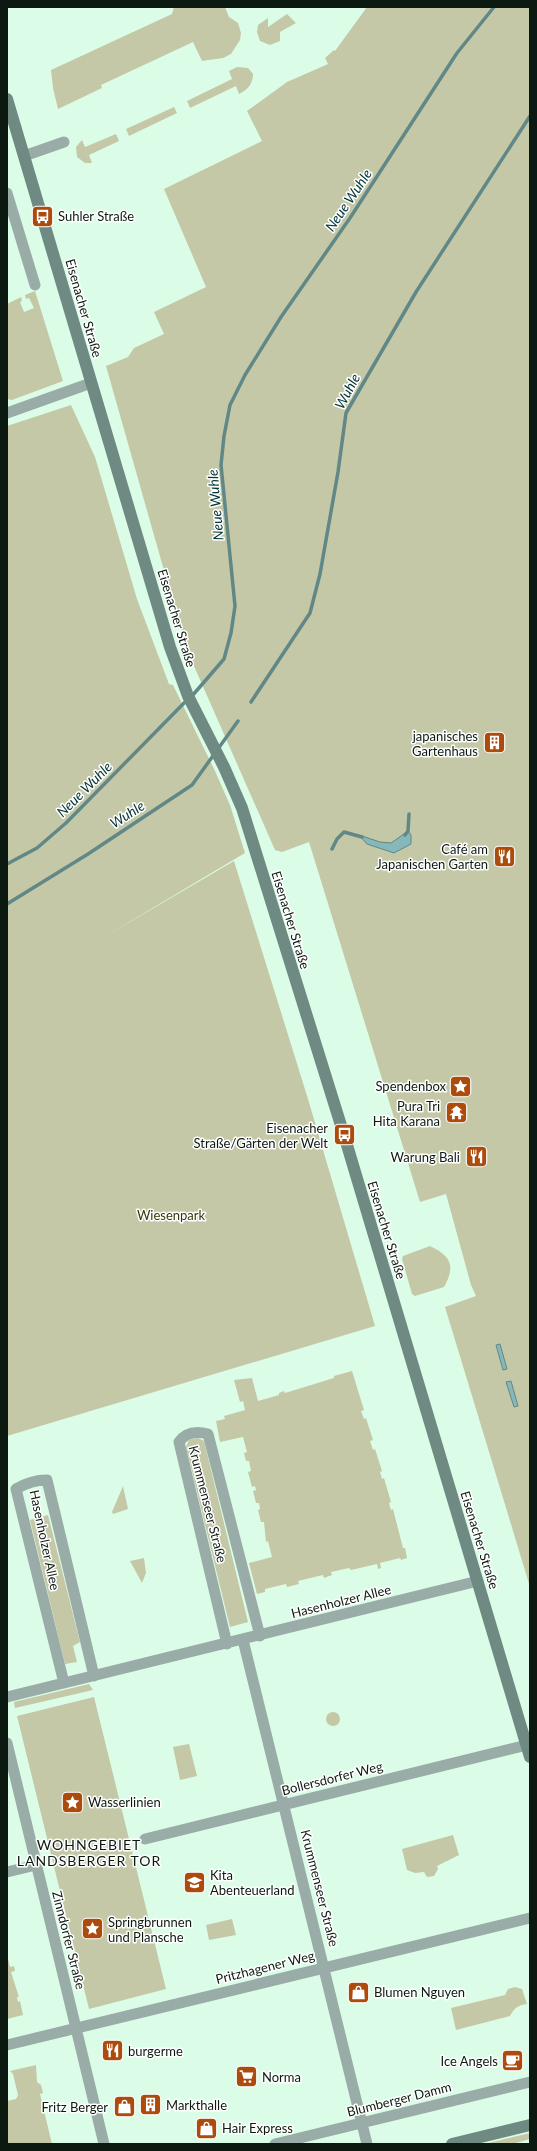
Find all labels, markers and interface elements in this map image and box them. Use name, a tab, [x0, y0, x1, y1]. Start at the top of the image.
water label: Neue Wuhle	[321, 165, 375, 234]
bus stop icon: Suhler Straße	[30, 203, 56, 229]
place label: Suhler Straße	[58, 208, 134, 224]
street label: Eisenacher Straße	[62, 257, 106, 359]
water label: Wuhle	[331, 370, 363, 412]
water label: Neue Wuhle	[203, 469, 227, 541]
street label: Eisenacher Straße	[154, 567, 200, 669]
place label: japanisches Gartenhaus	[412, 728, 478, 759]
building icon: japanisches Gartenhaus	[481, 730, 507, 756]
water label: Neue Wuhle	[53, 758, 115, 820]
water label: Wuhle	[107, 796, 148, 831]
place label: Café am Japanischen Garten	[376, 841, 488, 872]
restaurant icon: Café am Japanischen Garten	[491, 843, 517, 869]
street label: Eisenacher Straße	[268, 869, 314, 971]
place icon: Spendenbox	[448, 1073, 474, 1099]
place label: Spendenbox	[375, 1078, 447, 1094]
place label: Pura Tri Hita Karana	[373, 1098, 440, 1129]
temple icon: Pura Tri Hita Karana	[443, 1100, 469, 1126]
place label: Eisenacher Straße/Gärten der Welt	[194, 1120, 328, 1151]
bus stop icon: Eisenacher Straße/Gärten der Welt	[331, 1122, 357, 1148]
restaurant icon: Warung Bali	[463, 1144, 489, 1170]
place label: Warung Bali	[391, 1149, 460, 1165]
street label: Eisenacher Straße	[364, 1179, 410, 1281]
park label: Wiesenpark	[137, 1207, 206, 1223]
street label: Krummenseer Straße	[186, 1444, 230, 1564]
street label: Hasenholzer Allee	[27, 1488, 63, 1592]
street label: Eisenacher Straße	[457, 1489, 503, 1591]
street label: Hasenholzer Allee	[289, 1581, 393, 1621]
street label: Bollersdorfer Weg	[280, 1758, 384, 1798]
place icon: Wasserlinien	[60, 1789, 86, 1815]
place label: Wasserlinien	[88, 1794, 161, 1810]
street label: Krummenseer Straße	[298, 1828, 342, 1948]
district label: WOHNGEBIET LANDSBERGER TOR	[17, 1836, 161, 1869]
place label: Kita Abenteuerland	[210, 1867, 294, 1898]
school or university icon: Kita Abenteuerland	[181, 1869, 207, 1895]
street label: Zinndorfer Straße	[49, 1889, 89, 1991]
place label: Springbrunnen und Plansche	[108, 1914, 192, 1945]
place icon: Springbrunnen und Plansche	[80, 1916, 106, 1942]
street label: Pritzhagener Weg	[214, 1947, 316, 1987]
shop icon: Blumen Nguyen	[346, 1979, 372, 2005]
place label: Blumen Nguyen	[374, 1984, 465, 2000]
restaurant icon: burgerme	[99, 2038, 125, 2064]
place label: burgerme	[128, 2043, 183, 2059]
cafe icon: Ice Angels	[500, 2048, 526, 2074]
place label: Ice Angels	[440, 2053, 498, 2069]
supermarket icon: Norma	[233, 2064, 259, 2090]
place label: Norma	[262, 2069, 301, 2085]
street label: Blumberger Damm	[345, 2078, 453, 2120]
building icon: Markthalle	[138, 2092, 164, 2118]
shop icon: Fritz Berger	[111, 2094, 137, 2120]
place label: Markthalle	[166, 2097, 227, 2113]
place label: Fritz Berger	[41, 2099, 108, 2115]
shop icon: Hair Express	[194, 2115, 220, 2141]
place label: Hair Express	[222, 2120, 293, 2136]

